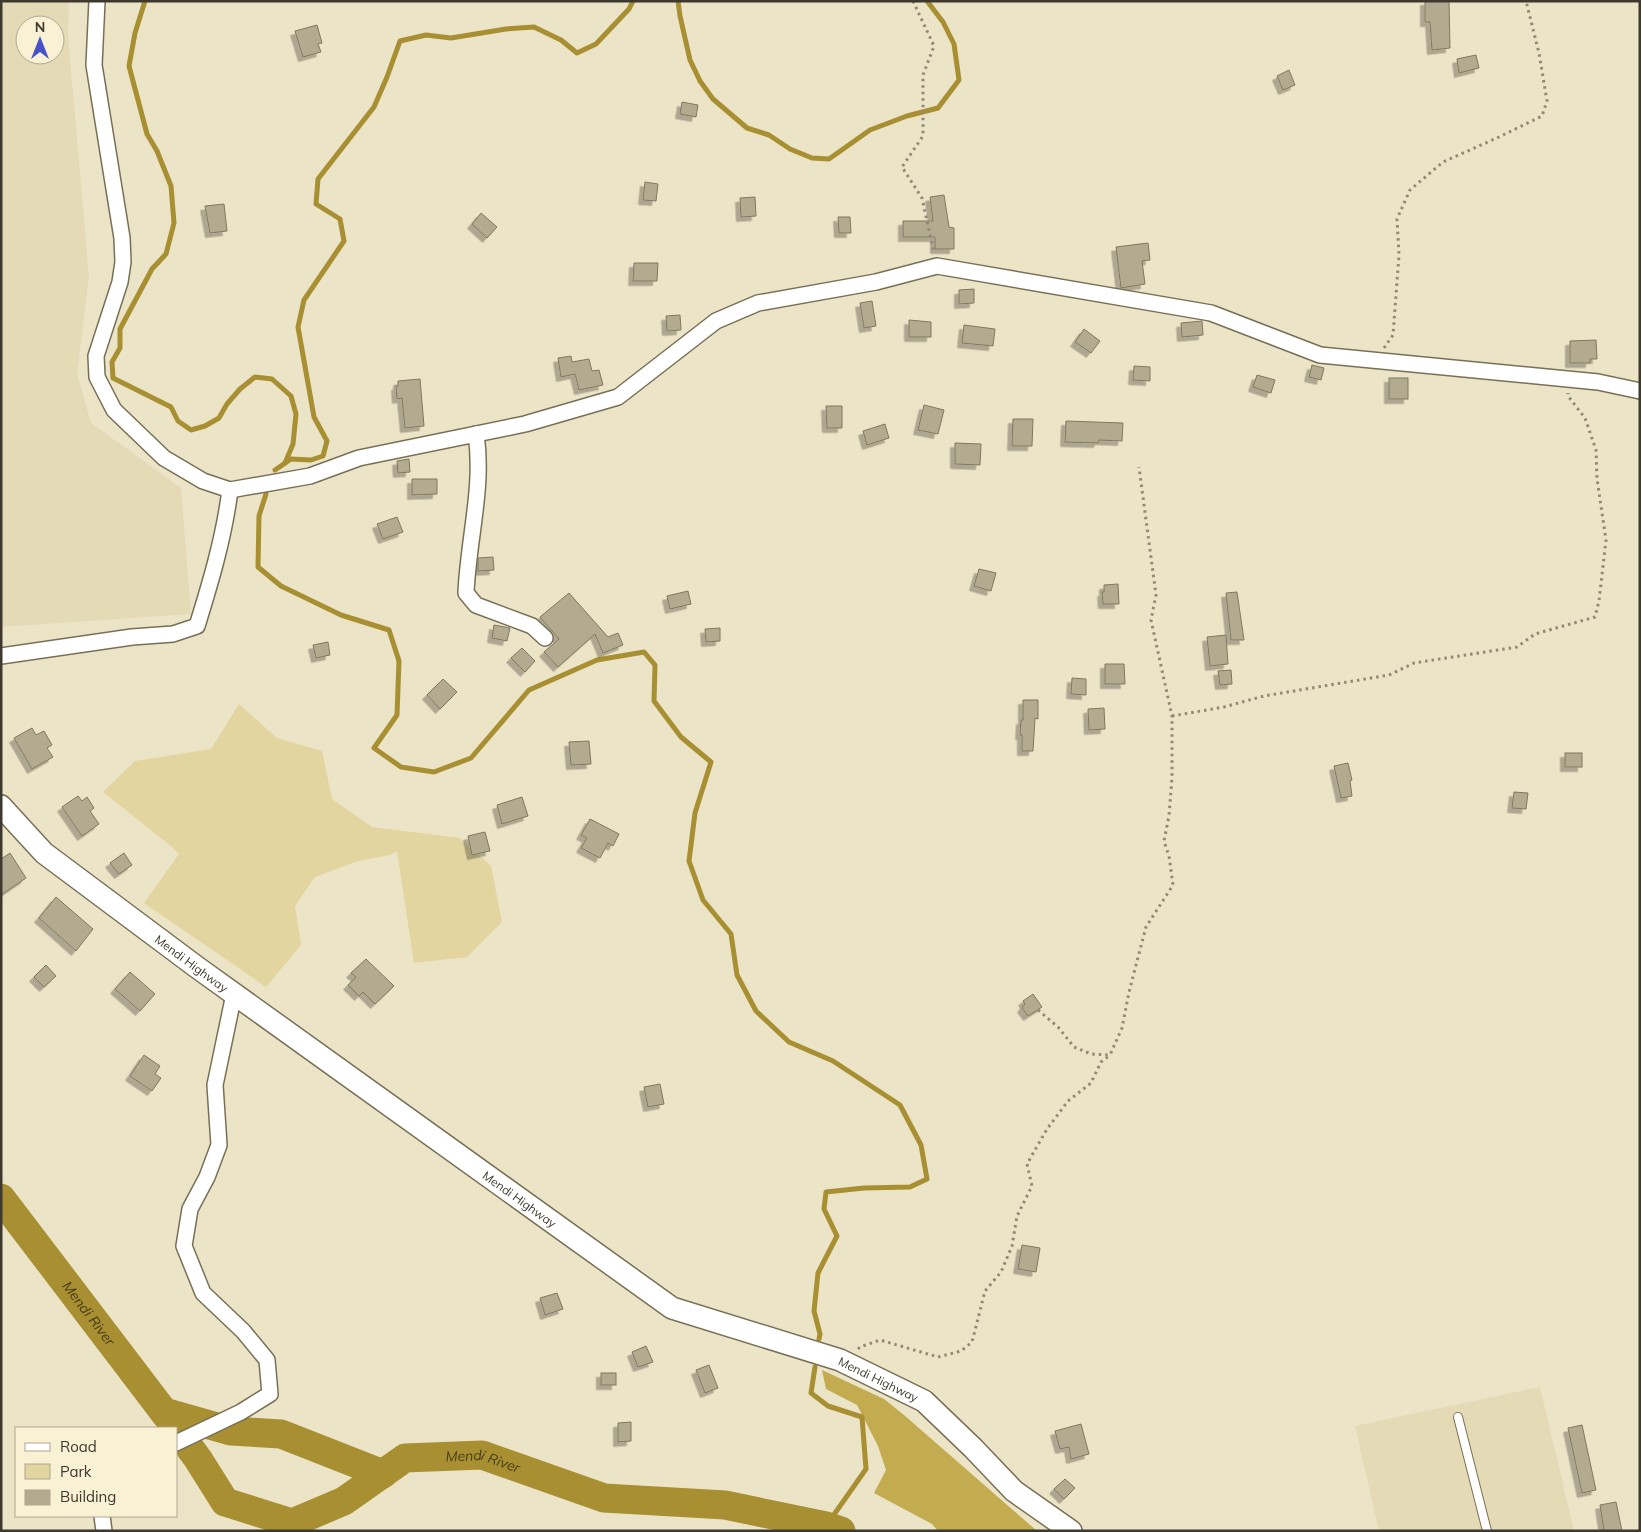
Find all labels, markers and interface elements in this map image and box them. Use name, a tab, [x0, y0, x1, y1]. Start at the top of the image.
north arrow	[15, 15, 65, 65]
text: N	[35, 18, 45, 36]
street label: Mendi Highway	[152, 931, 232, 995]
street label: Mendi Highway	[480, 1167, 560, 1231]
water label: Mendi River	[59, 1278, 120, 1350]
street label: Mendi Highway	[836, 1353, 922, 1405]
legend	[15, 1427, 178, 1517]
text: Road	[60, 1437, 97, 1456]
water label: Mendi River	[445, 1446, 523, 1477]
text: Park	[60, 1462, 92, 1481]
text: Building	[60, 1487, 116, 1506]

